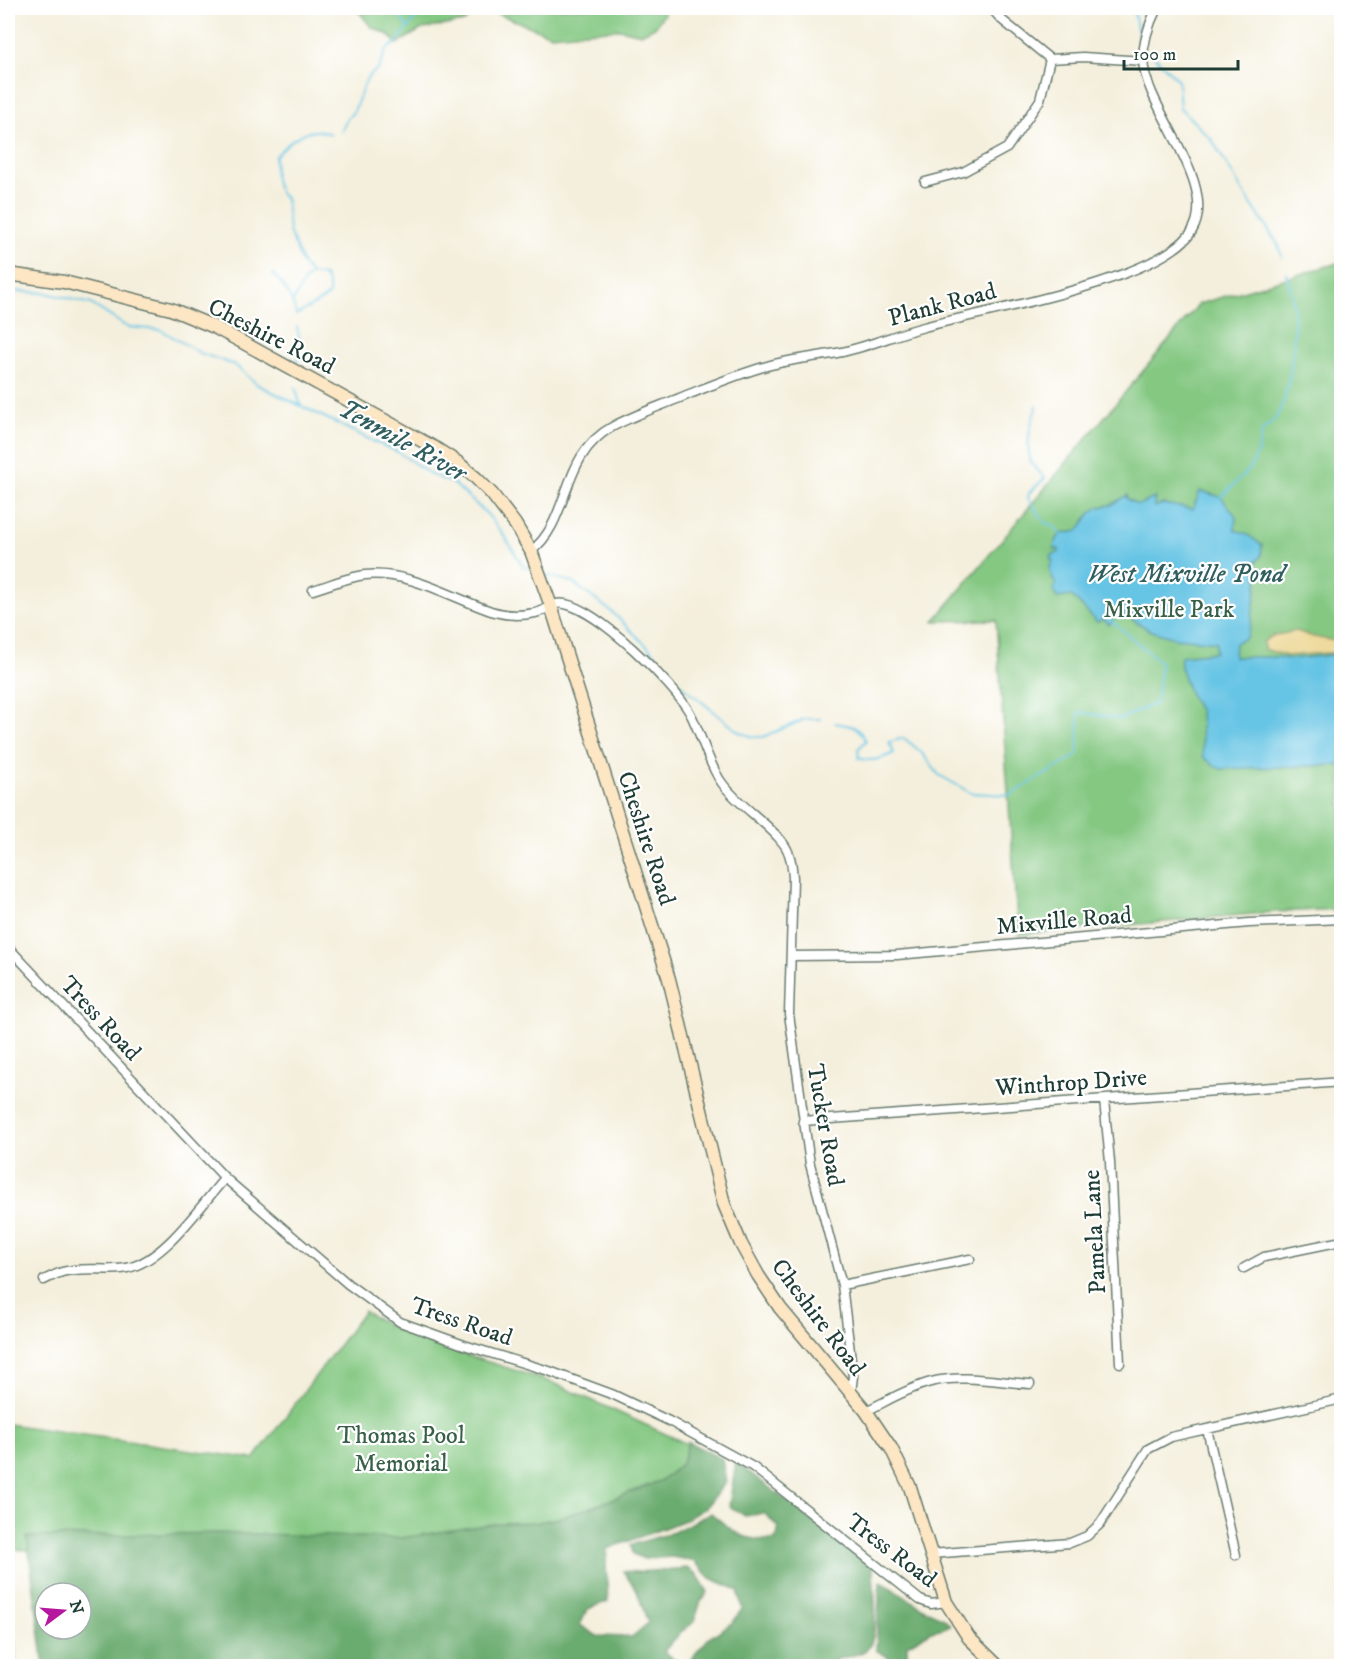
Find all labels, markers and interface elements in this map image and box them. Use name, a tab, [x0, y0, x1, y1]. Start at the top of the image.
scale bar	[1124, 33, 1238, 71]
text: 100 m	[1133, 44, 1176, 66]
street label: Plank Road	[885, 276, 1000, 334]
street label: Cheshire Road	[203, 292, 340, 382]
water label: Tenmile River	[333, 393, 473, 491]
water label: West Mixville Pond	[1087, 558, 1288, 591]
park label: Mixville Park	[1104, 595, 1235, 625]
street label: Cheshire Road	[610, 768, 682, 909]
street label: Mixville Road	[995, 900, 1133, 942]
street label: Tress Road	[53, 970, 147, 1067]
street label: Tucker Road	[799, 1062, 851, 1189]
street label: Winthrop Drive	[993, 1063, 1148, 1103]
street label: Pamela Lane	[1077, 1169, 1113, 1295]
street label: Cheshire Road	[764, 1253, 872, 1382]
street label: Tress Road	[407, 1291, 516, 1353]
park label: Thomas Pool Memorial	[337, 1421, 466, 1479]
street label: Tress Road	[840, 1507, 943, 1595]
north arrow	[33, 1581, 93, 1641]
text: N	[65, 1598, 88, 1616]

